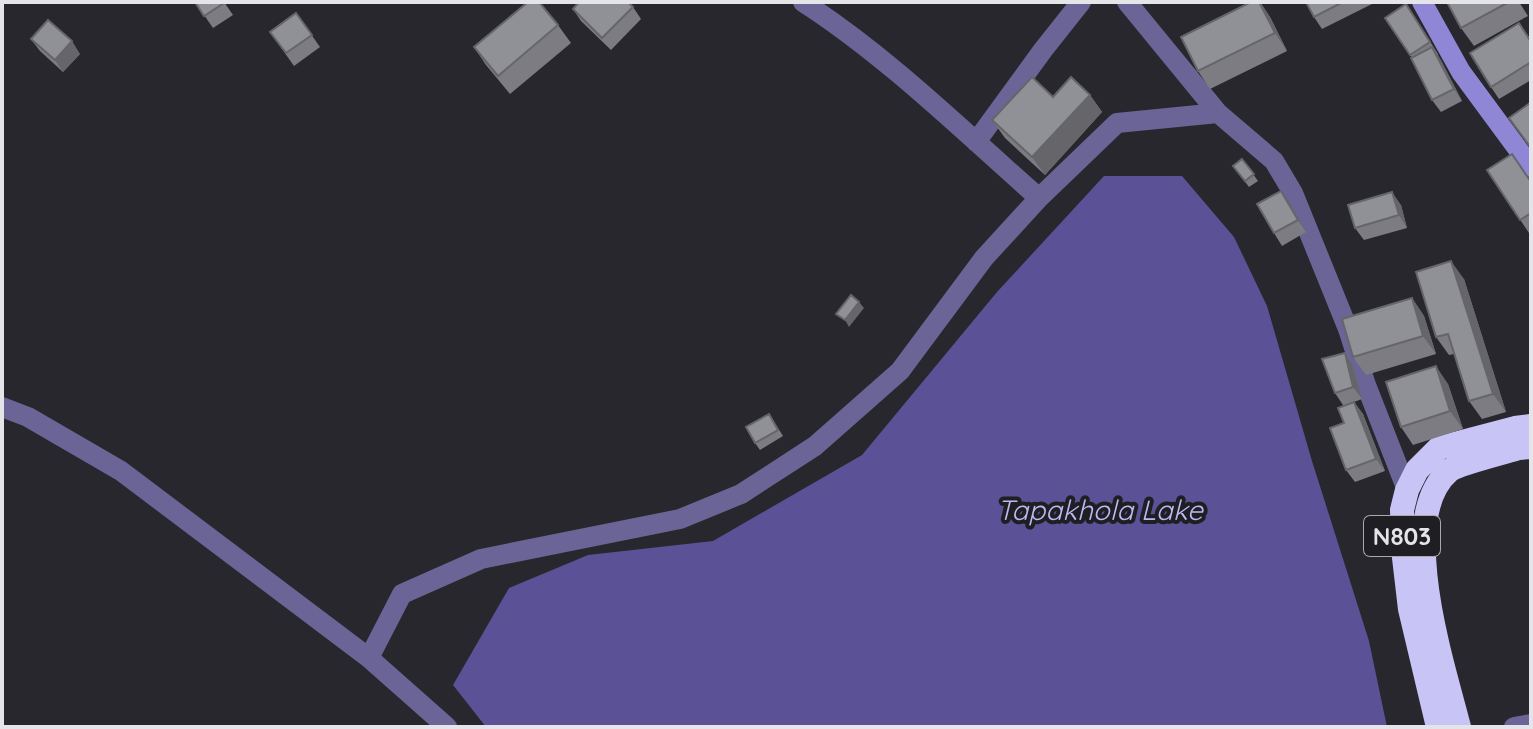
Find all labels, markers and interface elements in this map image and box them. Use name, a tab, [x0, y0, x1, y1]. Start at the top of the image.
water label: Tapakhola Lake	[997, 492, 1204, 527]
road number: N803	[1364, 516, 1440, 556]

